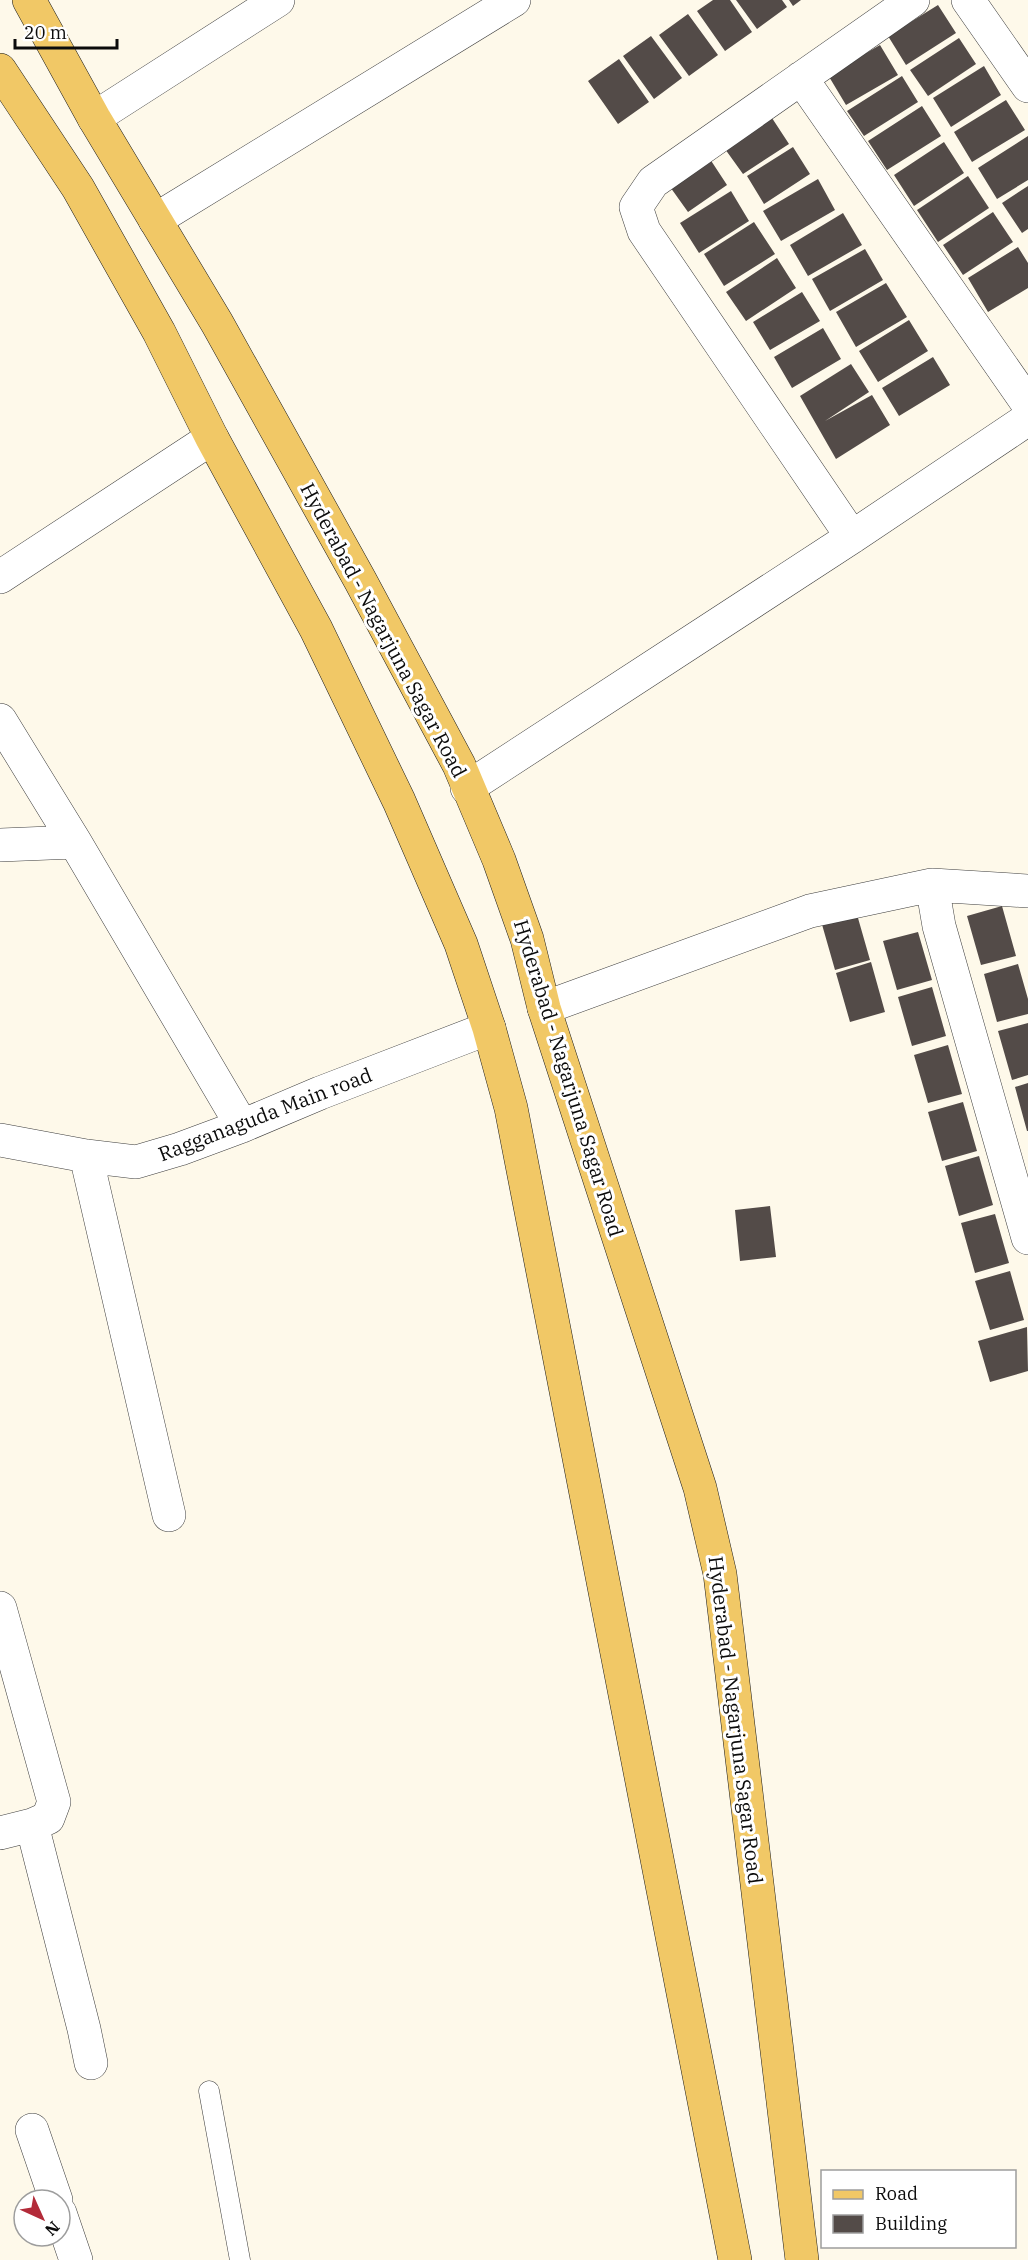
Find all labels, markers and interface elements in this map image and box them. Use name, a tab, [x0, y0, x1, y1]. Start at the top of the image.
scale bar	[15, 12, 117, 50]
text: 20 m	[24, 21, 67, 44]
street label: Hyderabad - Nagarjuna Sagar Road	[295, 478, 473, 782]
street label: Hyderabad - Nagarjuna Sagar Road	[508, 916, 630, 1240]
street label: Ragganaguda Main road	[154, 1061, 376, 1167]
street label: Hyderabad - Nagarjuna Sagar Road	[702, 1554, 770, 1886]
legend	[821, 2170, 1016, 2248]
text: Road	[875, 2182, 918, 2205]
north arrow	[12, 2188, 72, 2248]
text: Building	[875, 2212, 947, 2235]
text: N	[41, 2217, 64, 2240]

